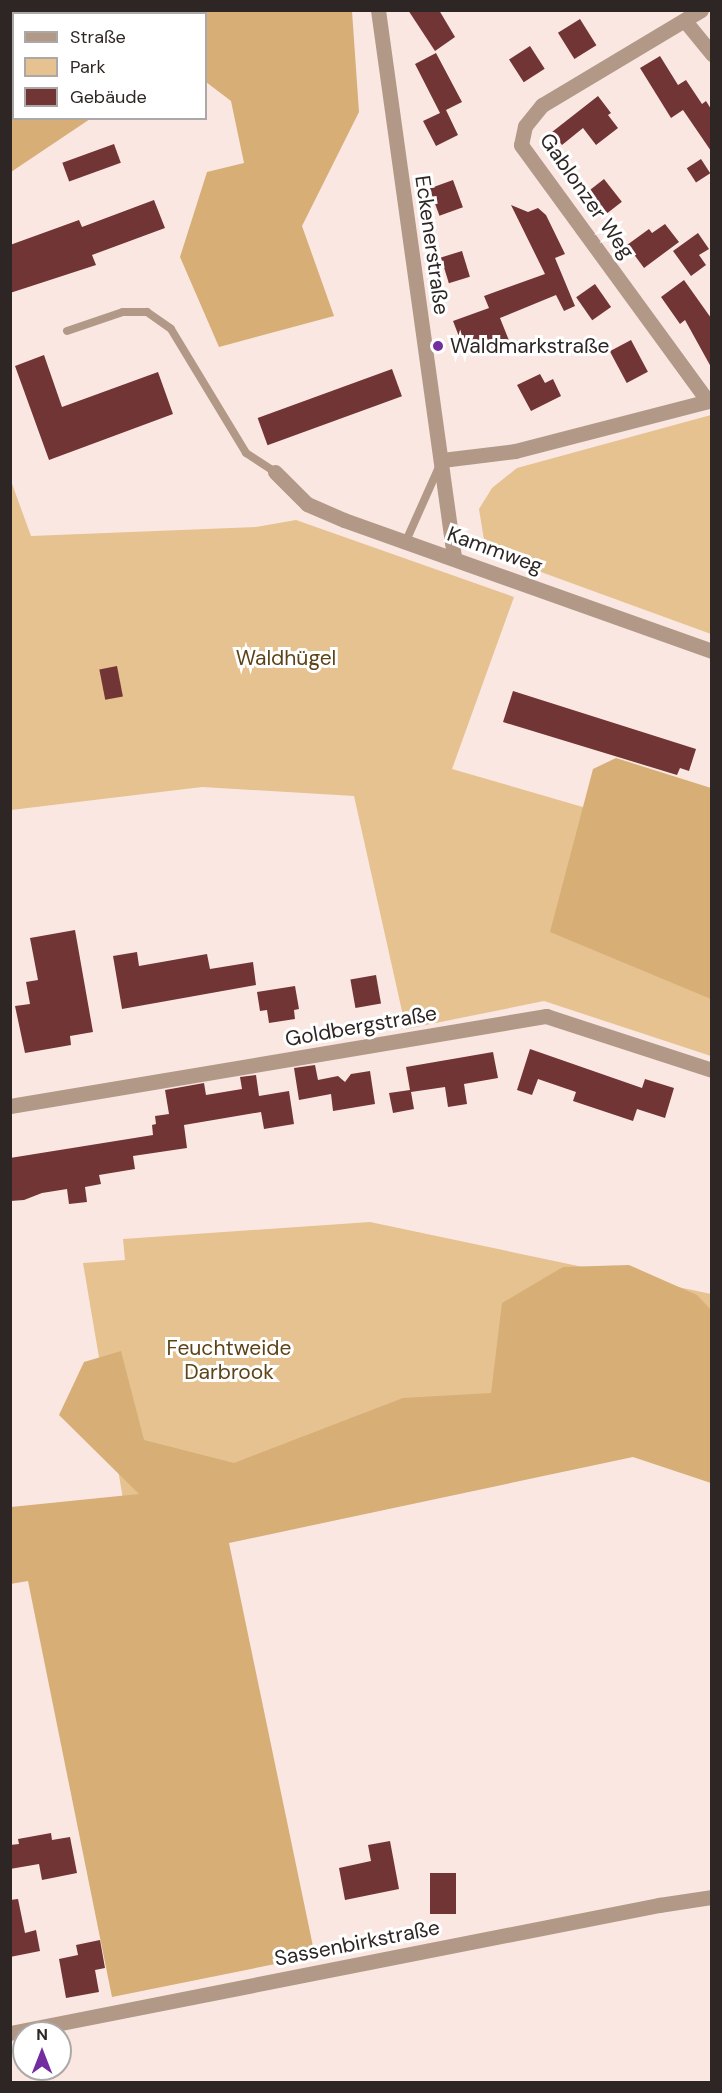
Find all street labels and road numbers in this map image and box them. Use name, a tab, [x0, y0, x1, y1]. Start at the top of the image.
street label: Gablonzer Weg	[534, 128, 640, 264]
street label: Eckenerstraße	[410, 174, 454, 316]
street label: Kammweg	[444, 521, 546, 579]
street label: Goldbergstraße	[283, 1000, 439, 1052]
street label: Sassenbirkstraße	[272, 1915, 442, 1971]

